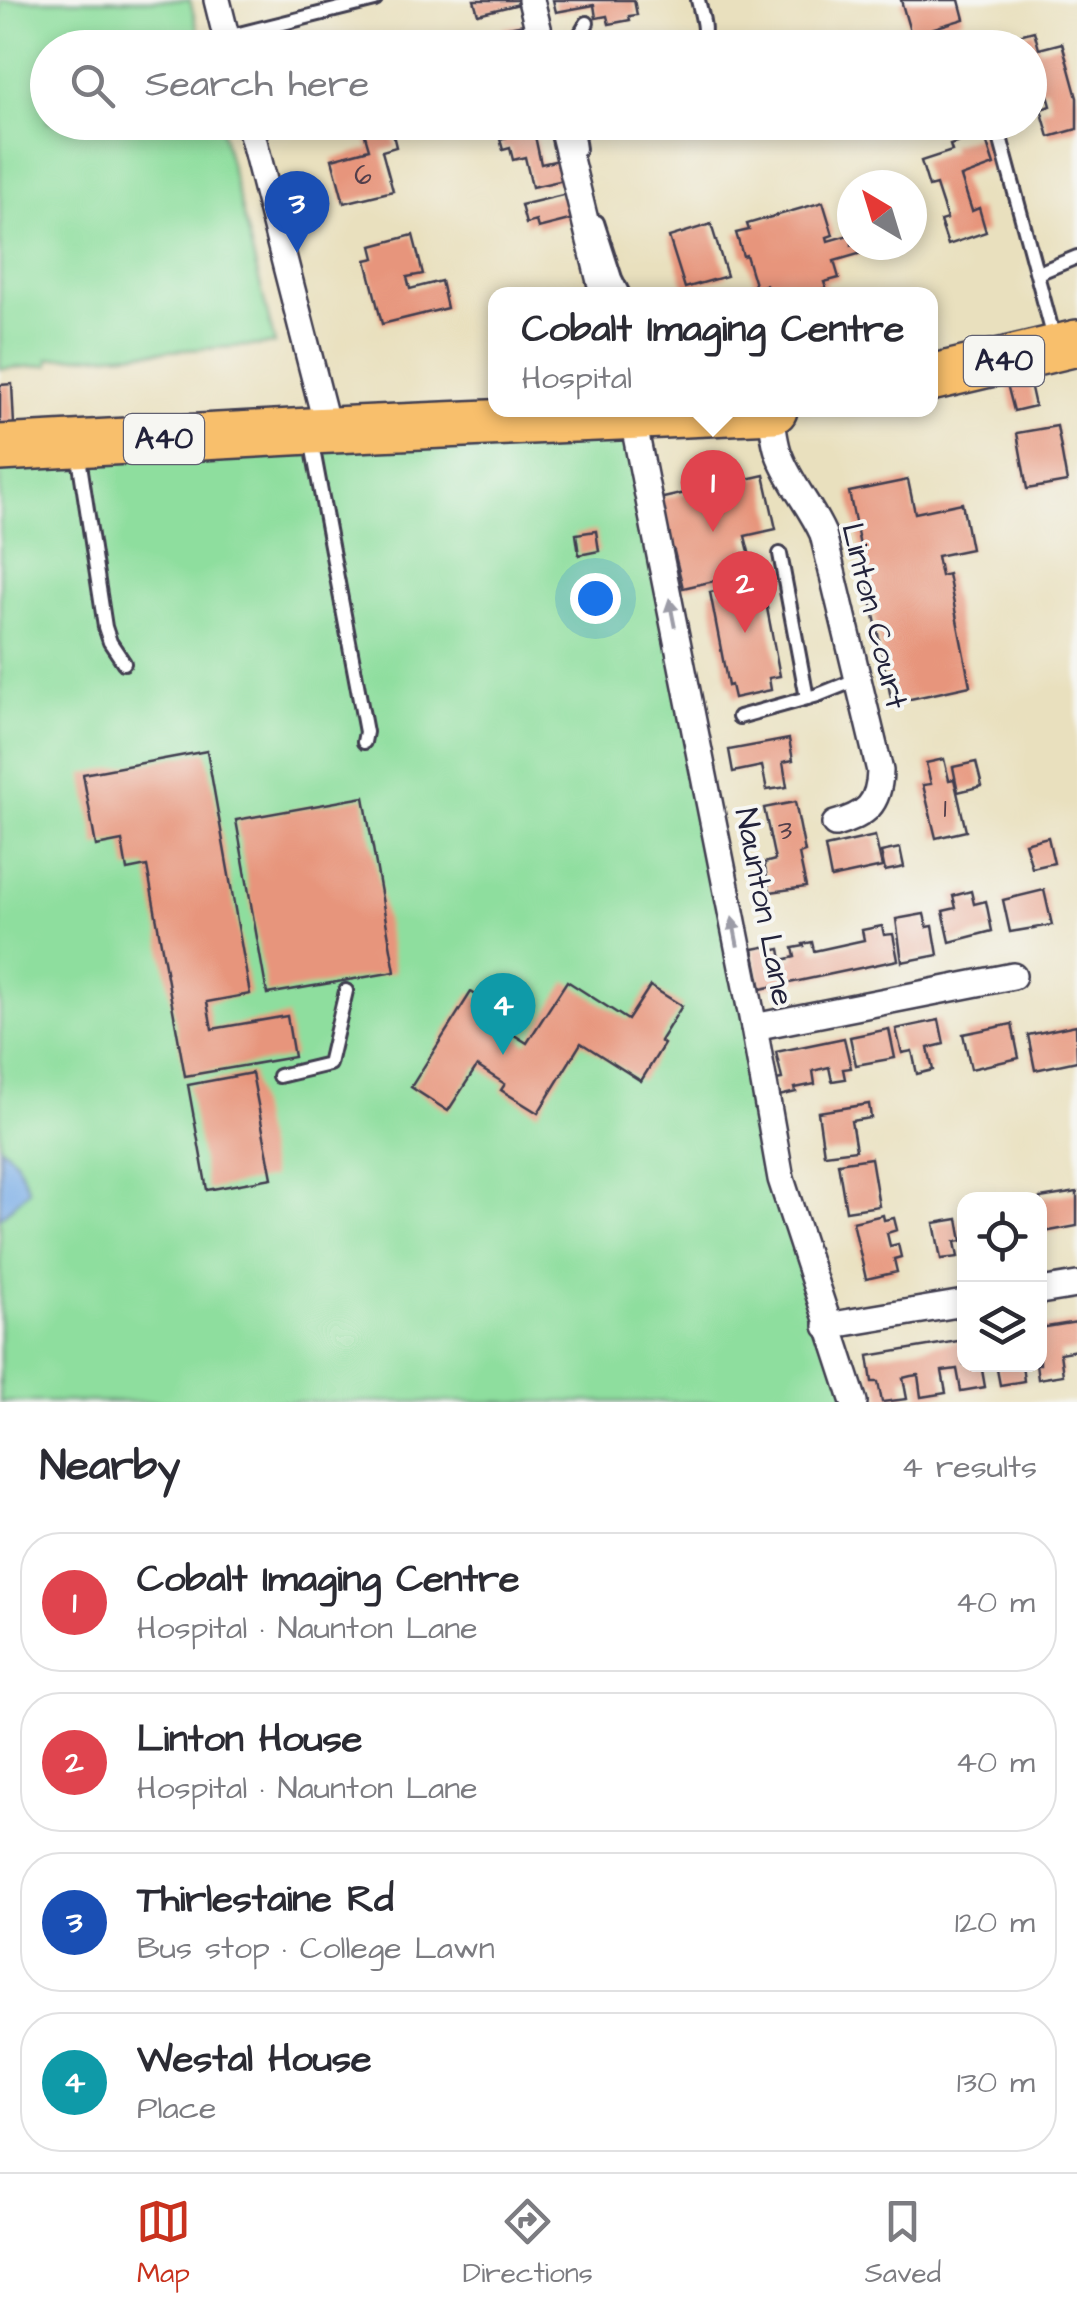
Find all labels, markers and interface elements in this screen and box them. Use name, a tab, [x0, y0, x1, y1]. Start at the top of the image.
search box	[30, 30, 1047, 140]
icon: search	[65, 58, 120, 113]
text: Search here	[145, 59, 369, 111]
house number: 6	[354, 156, 372, 195]
pin: 3	[264, 170, 330, 253]
north arrow	[837, 170, 927, 260]
popup	[488, 287, 938, 417]
text: Cobalt Imaging Centre	[522, 304, 904, 356]
road number: A40	[964, 336, 1044, 386]
text: Hospital	[522, 356, 632, 401]
road number: A40	[124, 414, 204, 464]
pin: 1	[680, 450, 746, 532]
street label: Linton Court	[829, 518, 919, 714]
pin: 2	[712, 550, 778, 633]
your location	[570, 573, 621, 624]
one-way arrow	[664, 597, 679, 628]
house number: 1	[943, 789, 947, 828]
street label: Naunton Lane	[723, 804, 805, 1010]
house number: 3	[778, 811, 792, 850]
one-way arrow	[727, 916, 743, 947]
pin: 4	[470, 972, 536, 1055]
map controls	[957, 1192, 1047, 1372]
button: locate	[957, 1192, 1047, 1282]
button: layers	[957, 1282, 1047, 1372]
text: Nearby	[40, 1438, 180, 1496]
text: 4 results	[901, 1445, 1037, 1490]
text: Cobalt Imaging Centre	[137, 1554, 520, 1606]
text: 1	[72, 1580, 77, 1625]
text: 40 m	[955, 1580, 1035, 1625]
text: Hospital · Naunton Lane	[137, 1606, 478, 1651]
text: Linton House	[137, 1714, 362, 1766]
text: 2	[65, 1740, 84, 1785]
text: 40 m	[955, 1740, 1035, 1785]
text: Hospital · Naunton Lane	[137, 1766, 478, 1811]
text: Thirlestaine Rd	[137, 1874, 394, 1926]
text: 3	[66, 1900, 83, 1945]
text: 120 m	[955, 1900, 1035, 1945]
text: Bus stop · College Lawn	[137, 1926, 495, 1971]
text: Westal House	[137, 2034, 372, 2086]
text: 4	[64, 2060, 85, 2105]
text: 130 m	[957, 2060, 1035, 2105]
text: Place	[137, 2086, 216, 2131]
tab: Map	[136, 2194, 191, 2293]
tab: Directions	[463, 2194, 593, 2293]
tab: Saved	[865, 2194, 941, 2293]

